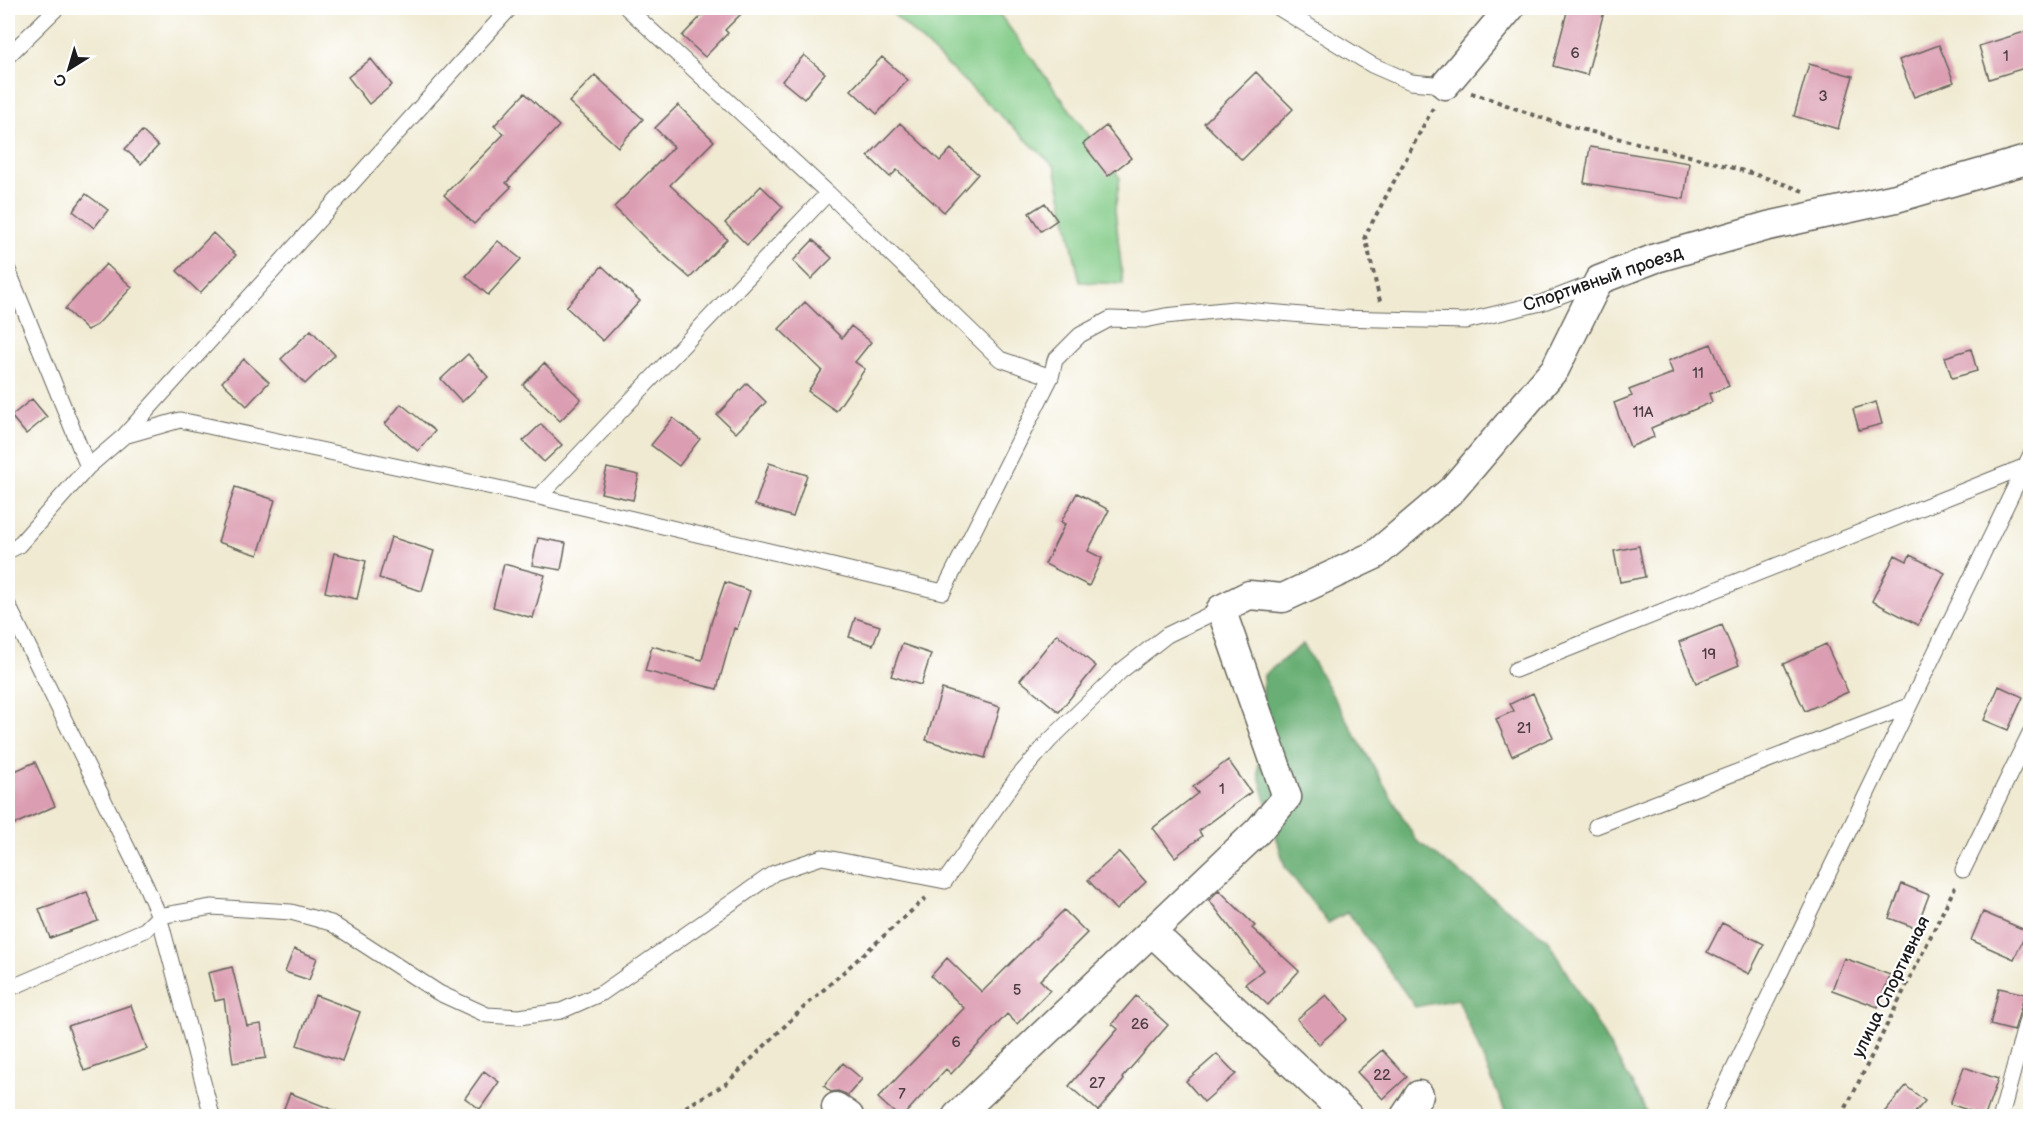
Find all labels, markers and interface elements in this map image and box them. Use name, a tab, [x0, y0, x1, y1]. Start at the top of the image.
north arrow	[39, 39, 99, 99]
house number: 6	[1570, 44, 1580, 63]
house number: 1	[2003, 47, 2009, 66]
text: С	[51, 69, 71, 91]
house number: 3	[1818, 87, 1828, 106]
street label: Спортивный проезд	[1520, 242, 1686, 316]
house number: 11	[1692, 364, 1704, 383]
house number: 11А	[1633, 403, 1654, 422]
house number: 19	[1702, 645, 1716, 664]
house number: 21	[1517, 719, 1531, 738]
house number: 1	[1219, 780, 1225, 799]
street label: улица Спортивная	[1848, 913, 1934, 1061]
house number: 5	[1013, 981, 1021, 1000]
house number: 26	[1131, 1015, 1149, 1034]
house number: 6	[951, 1033, 961, 1052]
house number: 22	[1373, 1066, 1391, 1085]
house number: 27	[1089, 1074, 1106, 1093]
house number: 7	[898, 1085, 906, 1104]

